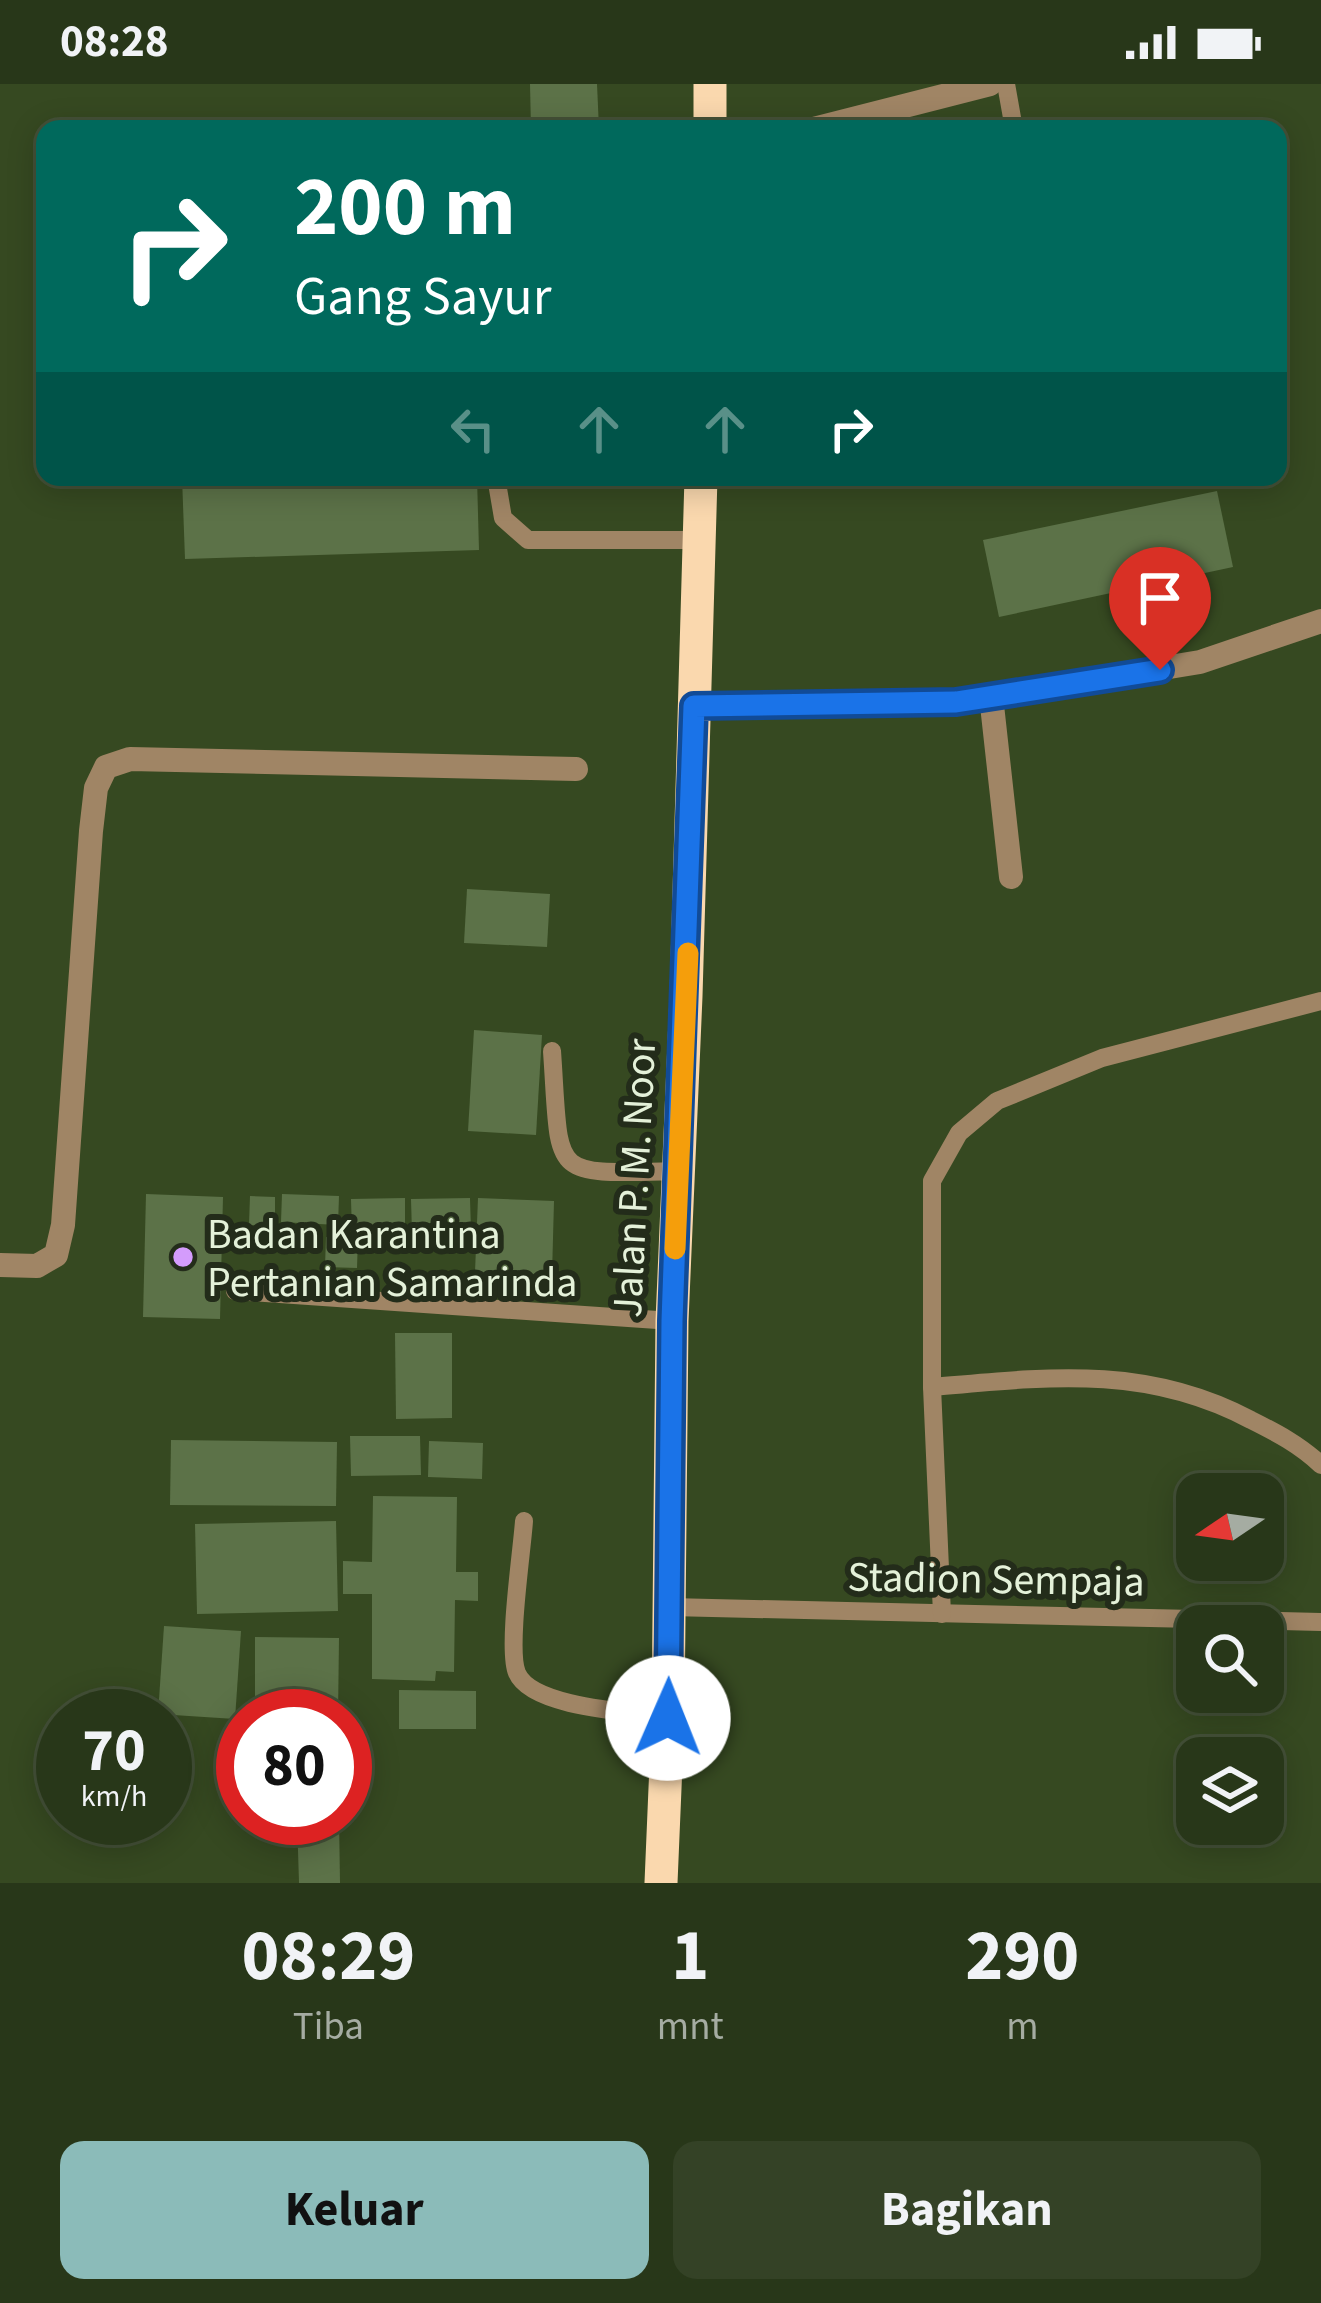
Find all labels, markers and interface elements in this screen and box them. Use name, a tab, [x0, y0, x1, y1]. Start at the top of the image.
text: 08:28	[60, 10, 169, 74]
text: 200 m	[294, 148, 516, 268]
icon: right	[96, 168, 252, 324]
text: Gang Sayur	[294, 259, 551, 336]
icon: left	[440, 396, 506, 462]
icon: ahead	[566, 396, 632, 462]
icon: ahead	[692, 396, 758, 462]
icon: right	[818, 396, 884, 462]
pin	[1109, 547, 1211, 670]
icon: arrive	[1127, 565, 1193, 631]
street label: Jalan P. M. Noor	[598, 1037, 672, 1319]
place label: Badan Karantina Pertanian Samarinda	[207, 1205, 577, 1313]
marker: Badan Karantina Pertanian Samarinda	[170, 1244, 196, 1270]
north arrow	[1176, 1473, 1284, 1581]
map controls	[1176, 1473, 1284, 1845]
street label: Stadion Sempaja	[847, 1547, 1145, 1613]
button: search	[1176, 1605, 1284, 1713]
position arrow	[605, 1655, 731, 1781]
speed limit sign: 80	[216, 1689, 372, 1845]
text: 70	[82, 1709, 146, 1794]
button: layers	[1176, 1737, 1284, 1845]
text: km/h	[81, 1775, 147, 1818]
text: 08:29	[242, 1905, 415, 2008]
text: 1	[671, 1905, 709, 2008]
text: 290	[965, 1905, 1079, 2008]
text: Tiba	[293, 1999, 364, 2055]
text: mnt	[657, 1999, 724, 2055]
text: m	[1006, 1999, 1039, 2055]
button: Keluar	[60, 2141, 649, 2279]
button: Bagikan	[673, 2141, 1261, 2279]

